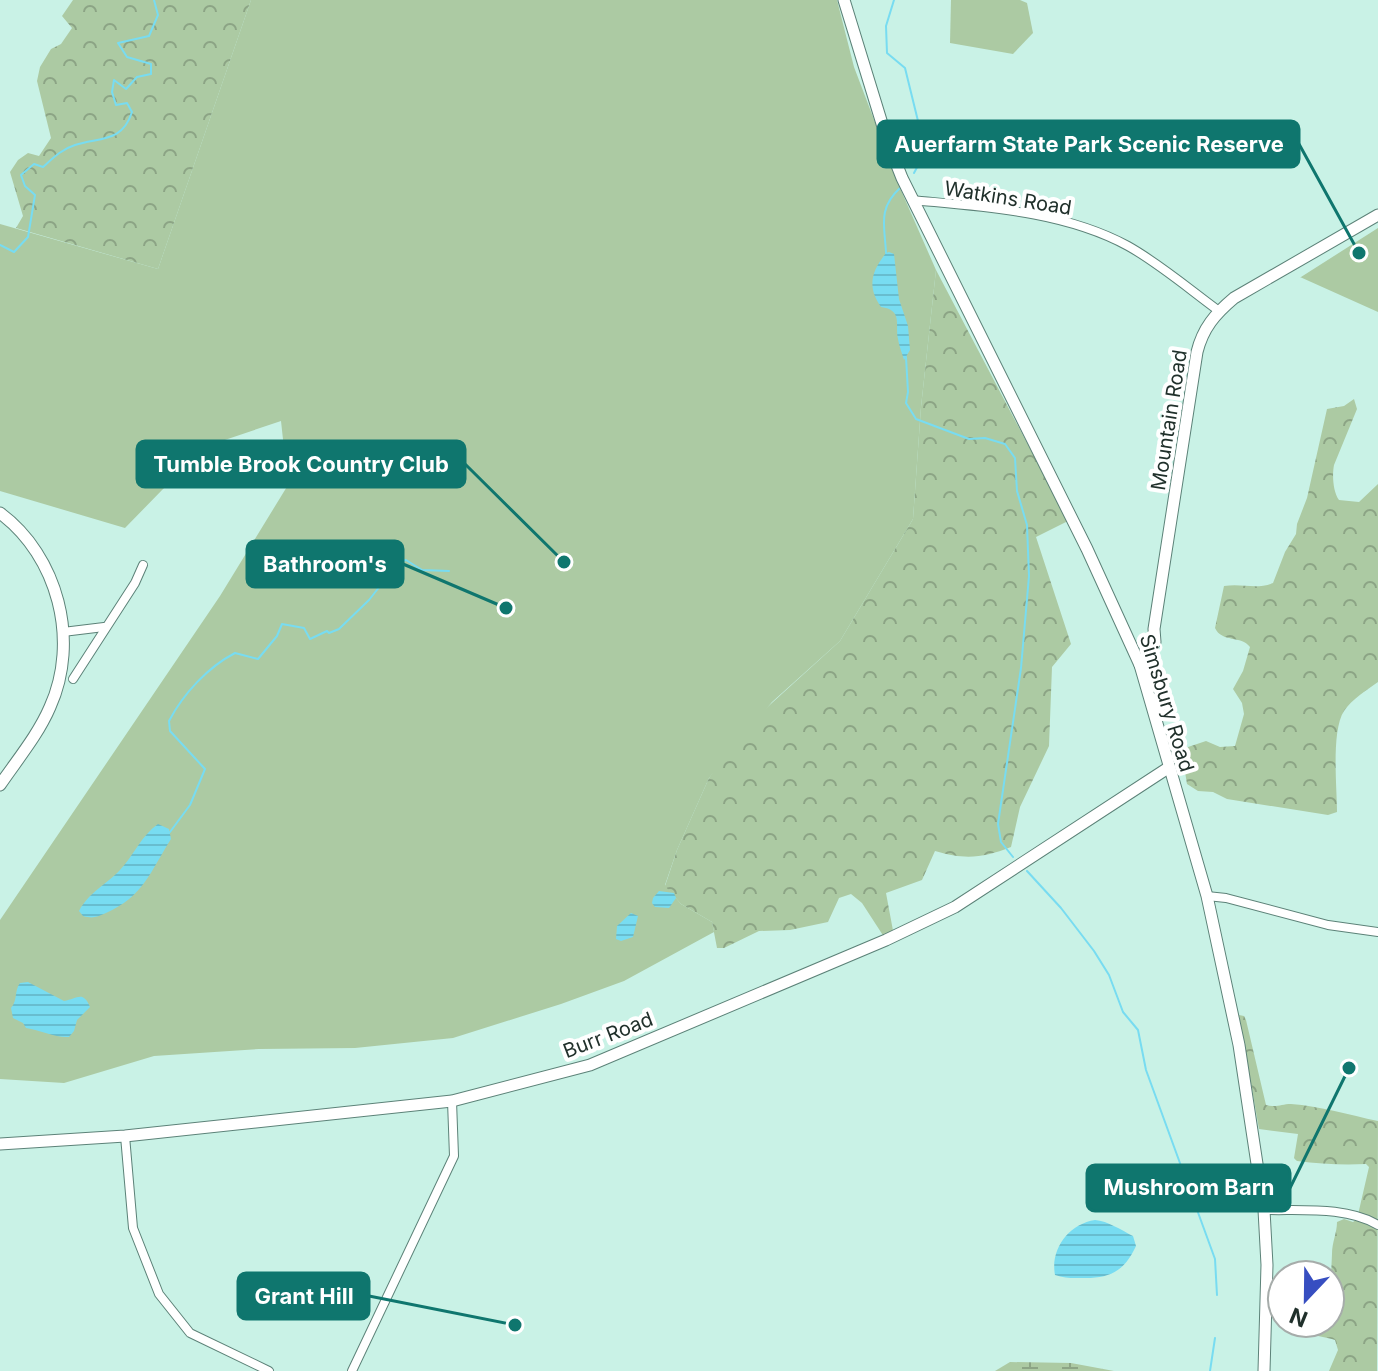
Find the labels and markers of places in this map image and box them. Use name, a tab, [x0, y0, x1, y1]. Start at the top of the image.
callout: Auerfarm State Park Scenic Reserve	[878, 121, 1299, 167]
callout: Tumble Brook Country Club	[137, 441, 465, 487]
callout: Bathroom's	[247, 541, 403, 587]
callout: Mushroom Barn	[1087, 1165, 1290, 1211]
callout: Grant Hill	[238, 1273, 369, 1319]

